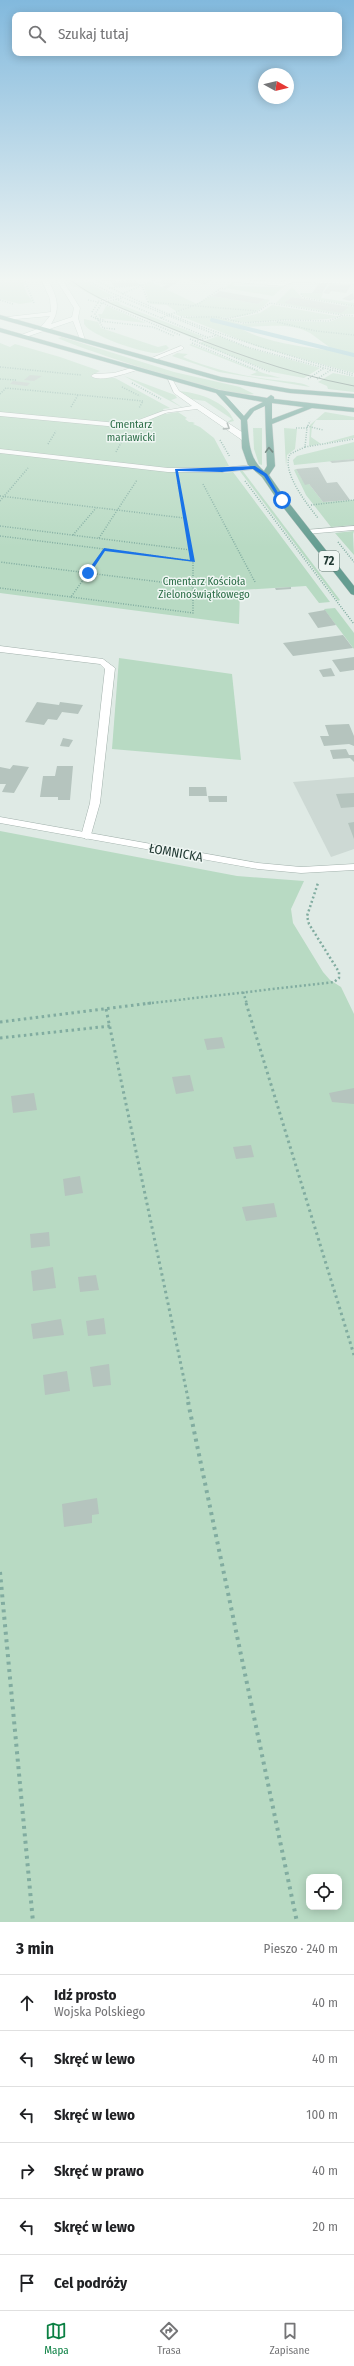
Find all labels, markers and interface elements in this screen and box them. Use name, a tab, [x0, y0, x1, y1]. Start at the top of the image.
search box	[12, 12, 342, 56]
icon: search	[26, 23, 48, 45]
text: Szukaj tutaj	[58, 25, 129, 43]
north arrow	[258, 68, 294, 104]
park label: Cmentarz mariawicki	[107, 418, 155, 444]
one-way arrow	[223, 422, 230, 430]
one-way arrow	[265, 447, 273, 453]
route start	[273, 491, 291, 509]
road number: 72	[319, 551, 339, 571]
route end	[79, 564, 97, 582]
park label: Cmentarz Kościoła Zielonoświątkowego	[158, 575, 250, 601]
street label: ŁOMNICKA	[148, 840, 204, 865]
map controls	[306, 1874, 342, 1910]
button: locate	[306, 1874, 342, 1910]
text: 3 min	[16, 1938, 54, 1959]
text: Pieszo · 240 m	[264, 1941, 338, 1956]
text: Idź prosto	[54, 1986, 116, 2004]
icon: ahead	[16, 1992, 38, 2014]
text: 40 m	[312, 1995, 338, 2010]
text: Wojska Polskiego	[54, 2004, 145, 2019]
icon: left	[16, 2048, 38, 2070]
text: Skręć w lewo	[54, 2050, 135, 2068]
text: 40 m	[312, 2051, 338, 2066]
icon: left	[16, 2104, 38, 2126]
text: Skręć w lewo	[54, 2106, 135, 2124]
text: 100 m	[306, 2107, 338, 2122]
icon: right	[16, 2160, 38, 2182]
text: Skręć w prawo	[54, 2162, 144, 2180]
text: 40 m	[312, 2163, 338, 2178]
icon: left	[16, 2216, 38, 2238]
text: Skręć w lewo	[54, 2218, 135, 2236]
text: 20 m	[312, 2219, 338, 2234]
icon: arrive	[16, 2272, 38, 2294]
text: Cel podróży	[54, 2274, 127, 2292]
tab: Mapa	[44, 2320, 69, 2357]
tab: Trasa	[157, 2320, 181, 2357]
tab: Zapisane	[269, 2320, 310, 2357]

